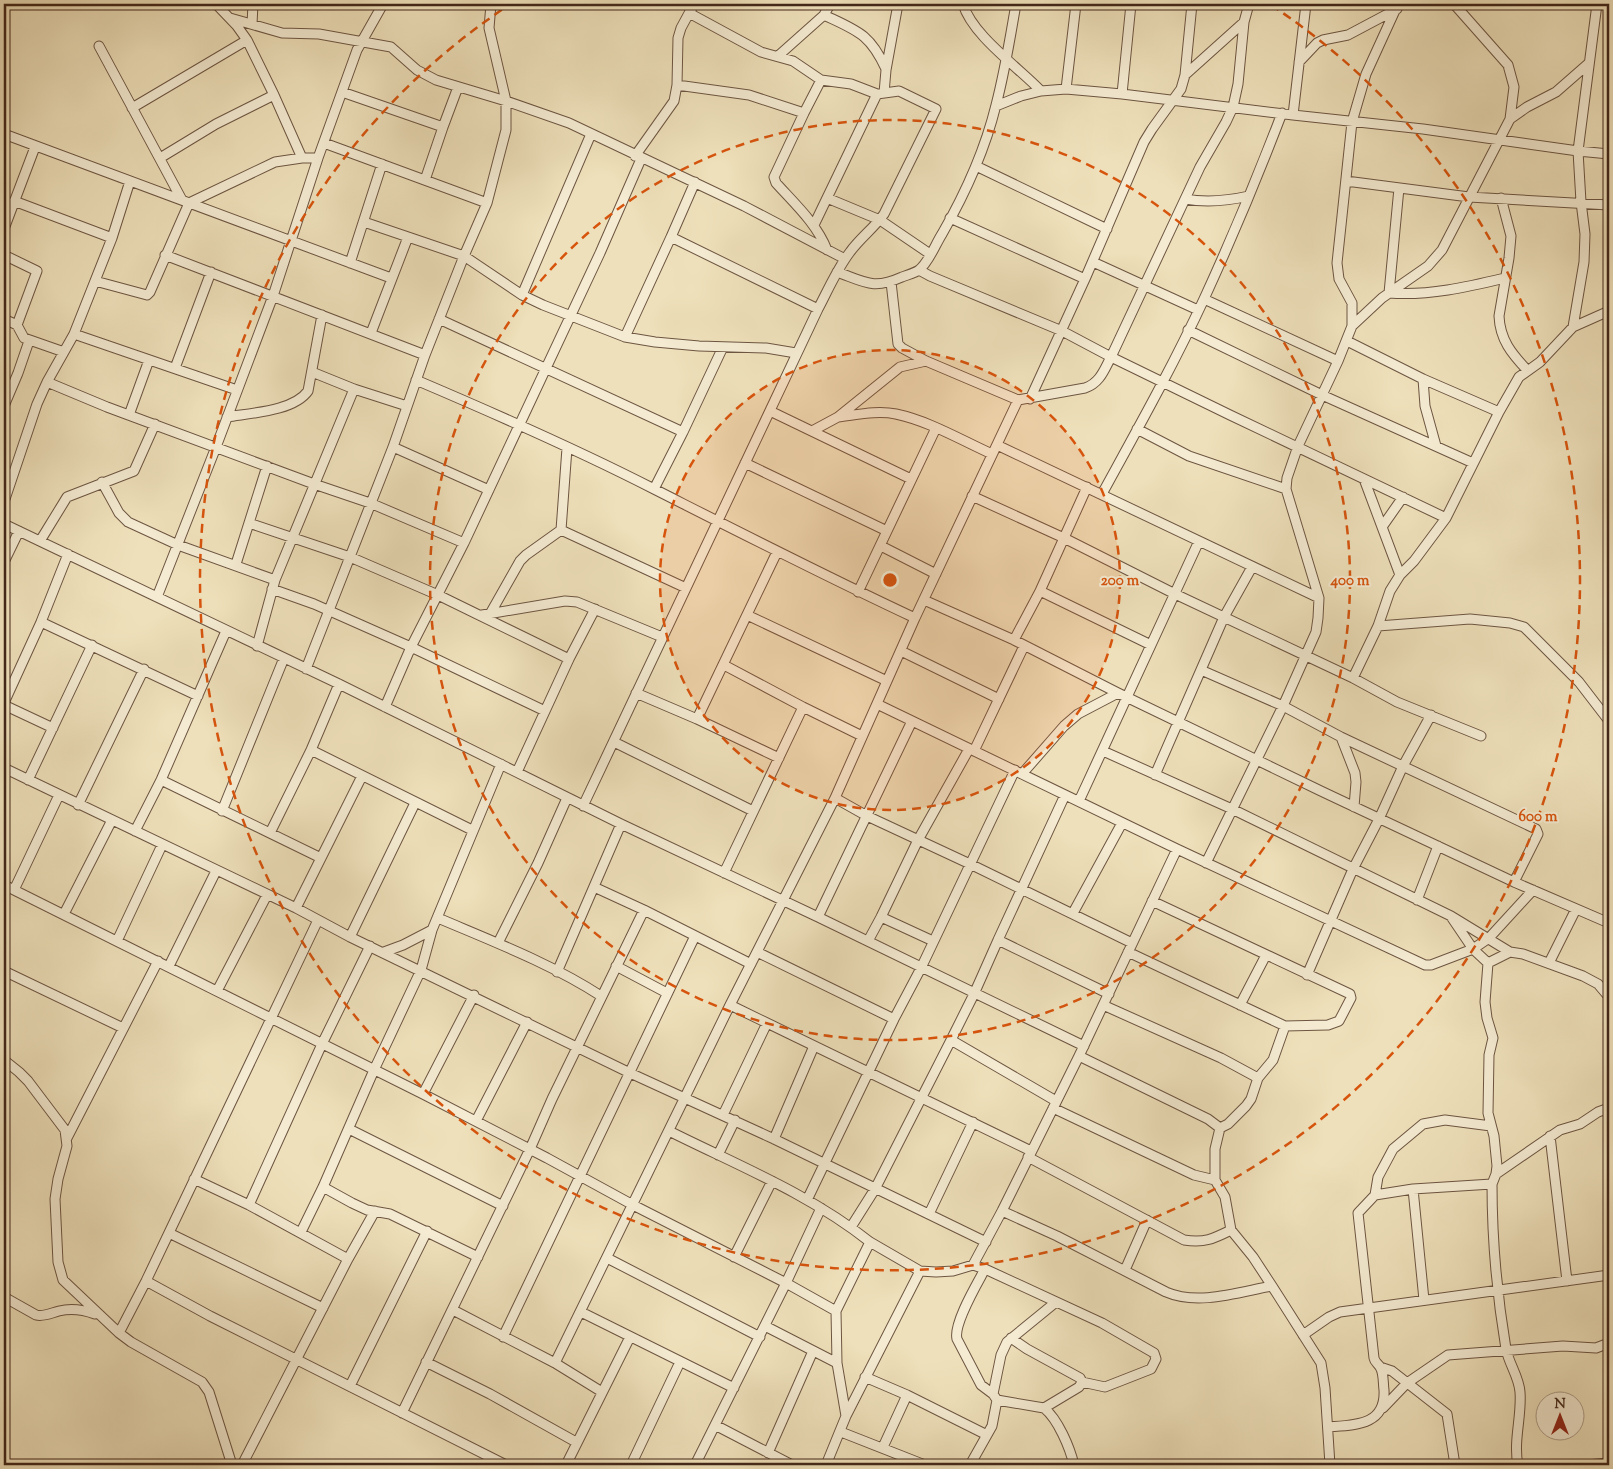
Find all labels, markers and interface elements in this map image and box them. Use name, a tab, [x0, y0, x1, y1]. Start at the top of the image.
centre of rings	[881, 571, 899, 589]
text: 200 m	[1101, 571, 1140, 592]
text: 400 m	[1330, 571, 1370, 592]
text: 600 m	[1519, 807, 1558, 828]
north arrow	[1536, 1392, 1586, 1442]
text: N	[1554, 1395, 1566, 1415]

